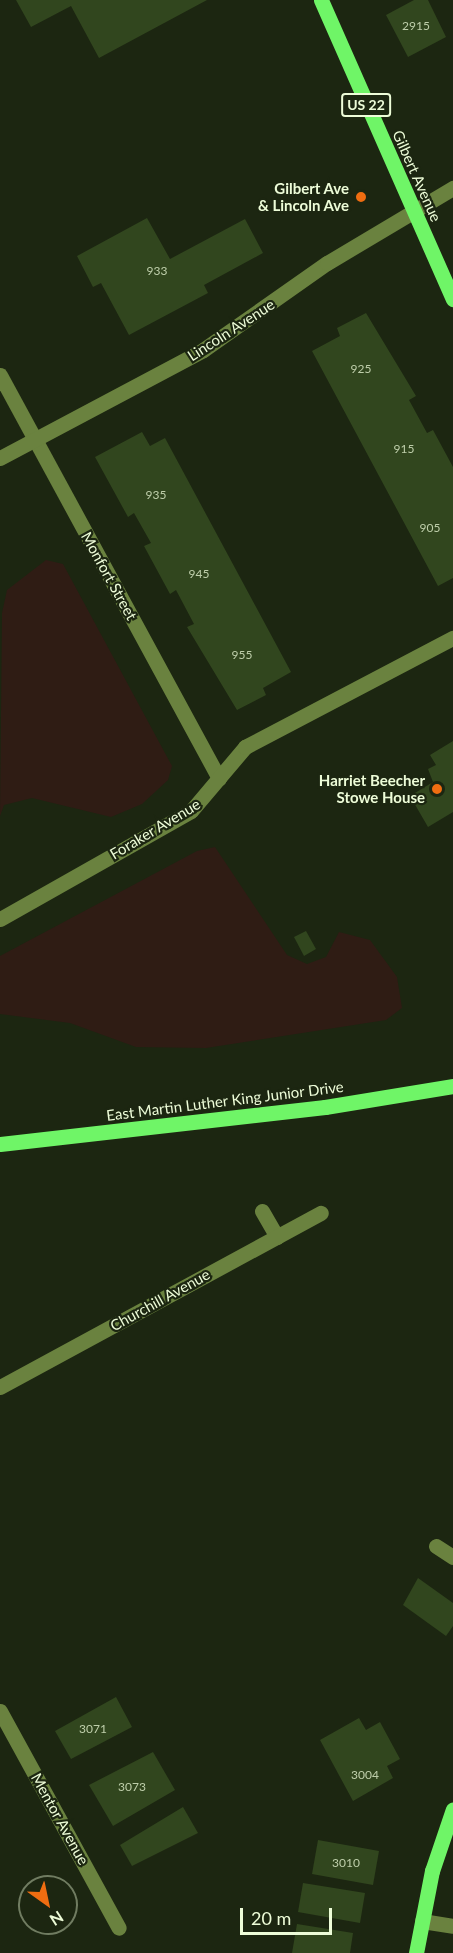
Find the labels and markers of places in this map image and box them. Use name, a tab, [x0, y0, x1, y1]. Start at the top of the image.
place label: Gilbert Ave & Lincoln Ave	[257, 179, 349, 214]
marker: Gilbert Ave & Lincoln Ave	[354, 190, 368, 204]
place label: Harriet Beecher Stowe House	[319, 771, 425, 806]
marker: Harriet Beecher Stowe House	[430, 782, 444, 796]

